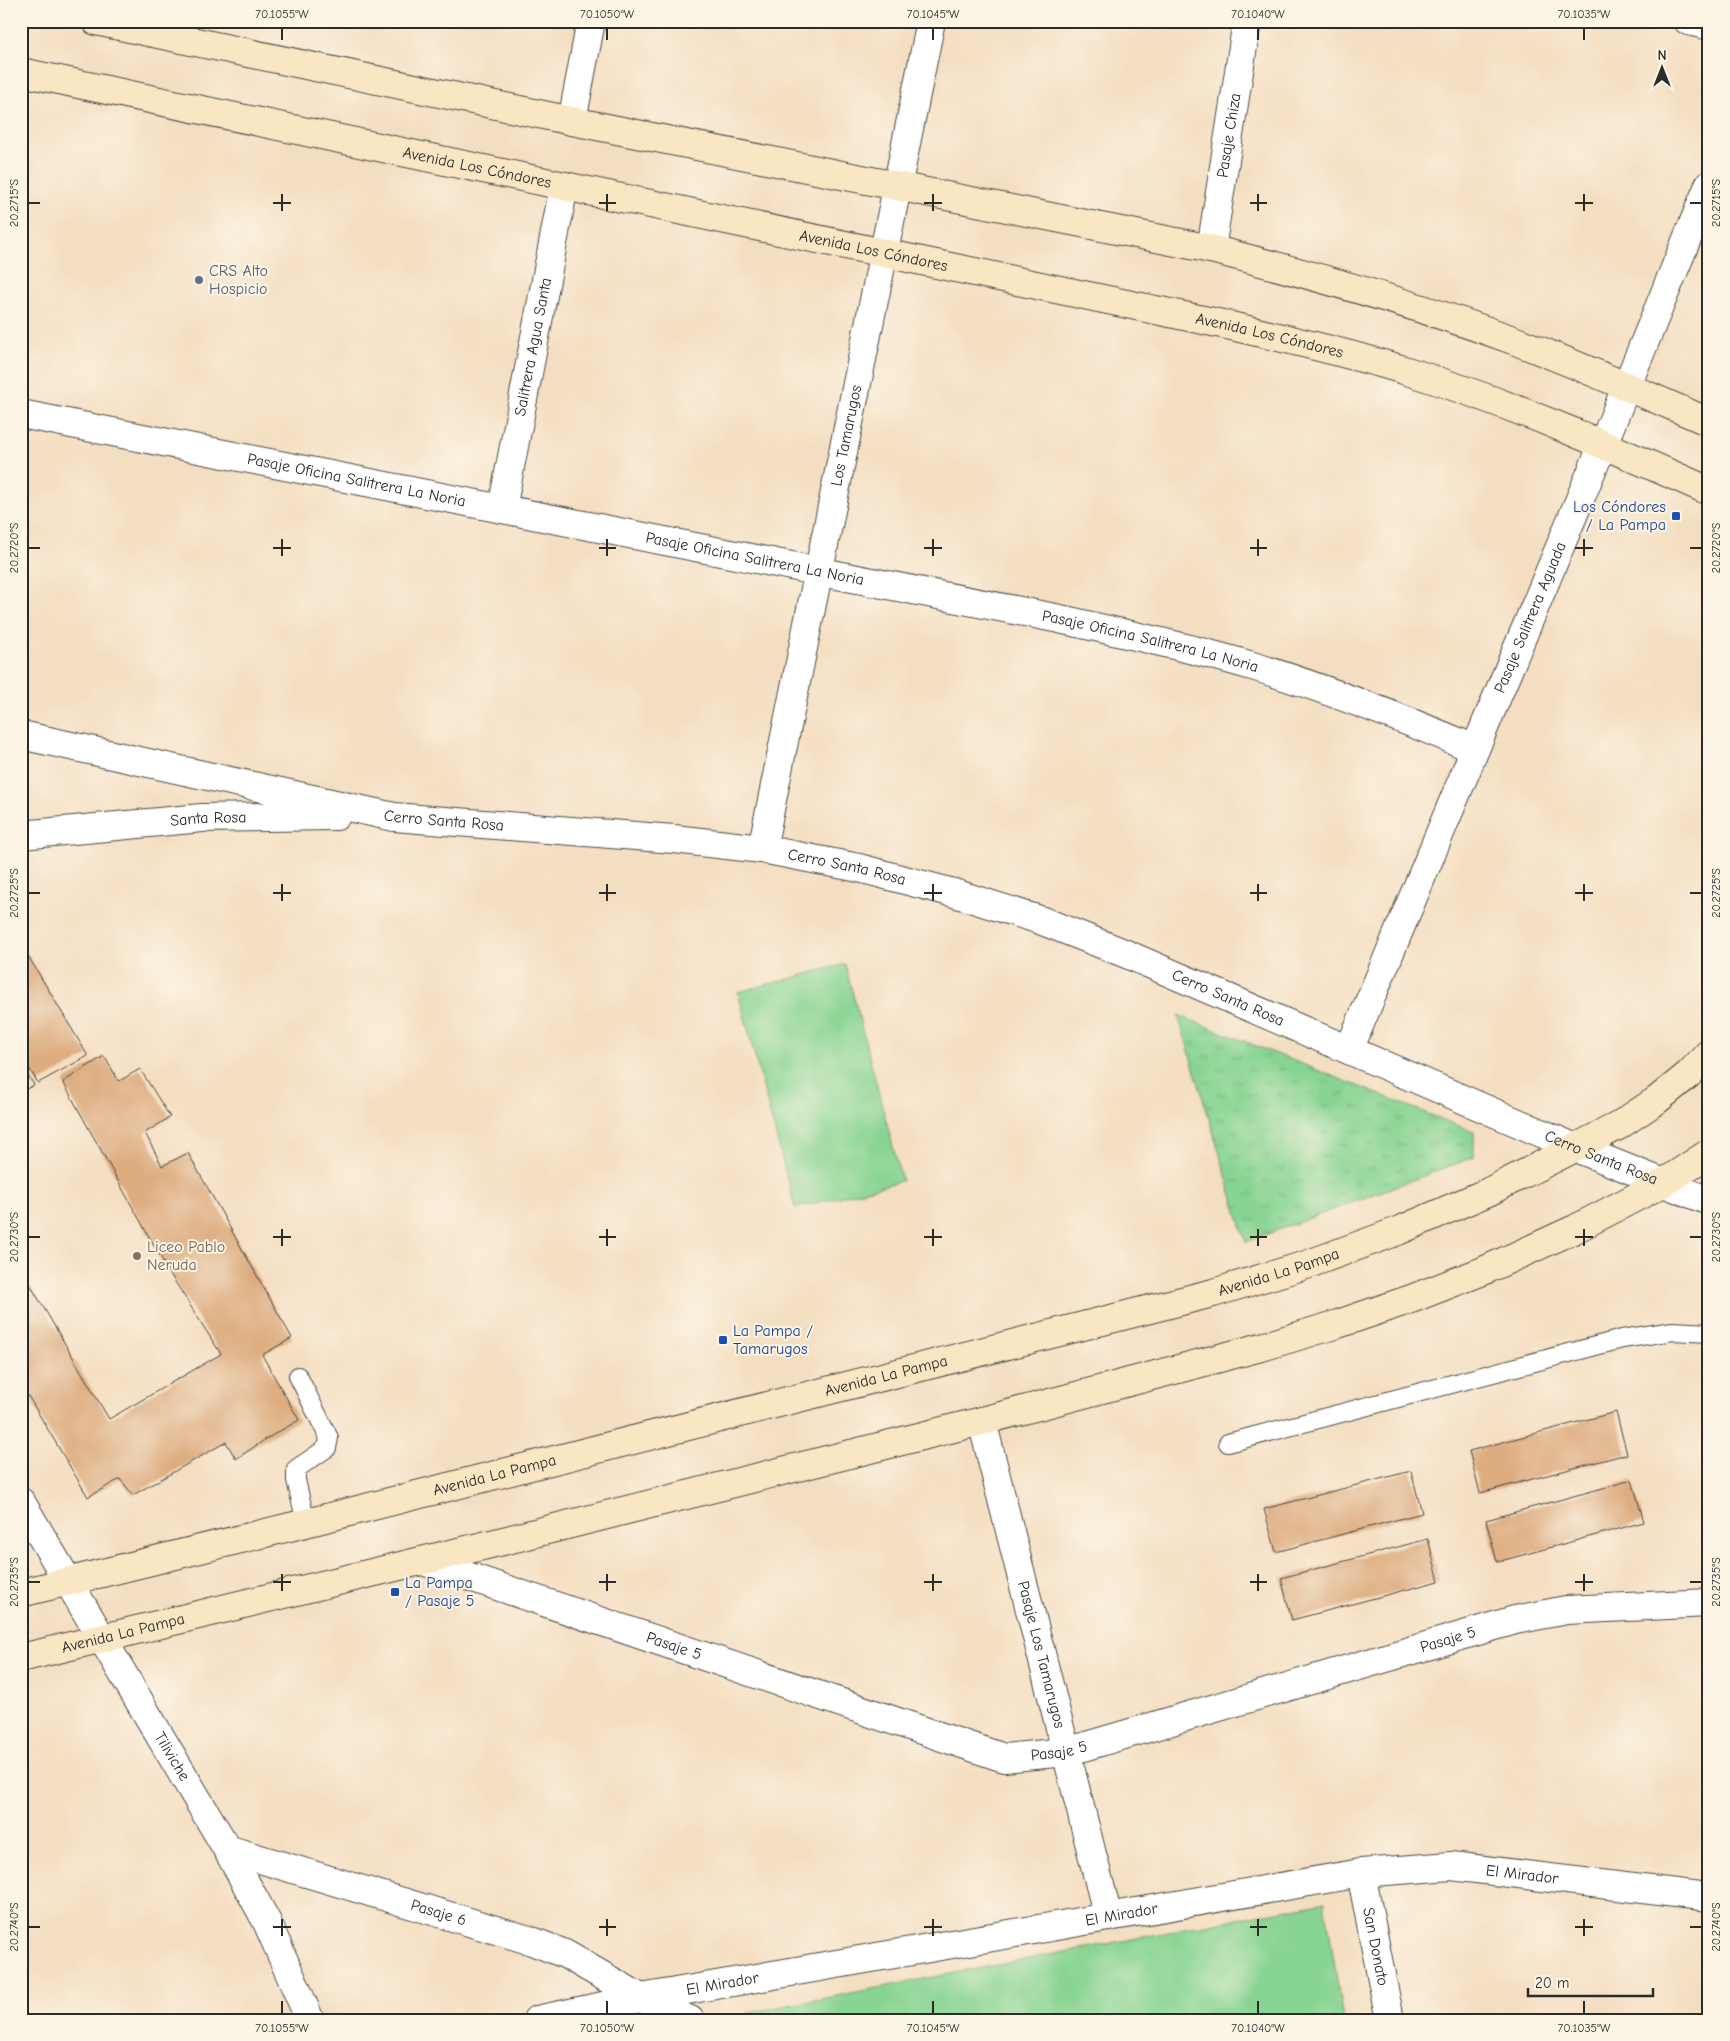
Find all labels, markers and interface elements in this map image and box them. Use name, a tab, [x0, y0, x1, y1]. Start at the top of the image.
text: 70.1055°W	[255, 7, 309, 21]
text: 70.1050°W	[580, 7, 635, 21]
text: 70.1045°W	[907, 7, 960, 21]
text: 70.1040°W	[1231, 7, 1285, 21]
text: 70.1035°W	[1558, 7, 1611, 21]
north arrow	[1638, 42, 1688, 92]
text: N	[1657, 47, 1667, 64]
street label: Pasaje Chiza	[1213, 92, 1244, 179]
street label: Avenida Los Cóndores	[401, 143, 553, 192]
text: 20.2715°S	[7, 179, 21, 227]
text: 20.2715°S	[1709, 179, 1723, 227]
street label: Avenida Los Cóndores	[798, 226, 950, 275]
place label: CRS Alto Hospicio	[209, 262, 268, 298]
marker: CRS Alto Hospicio	[193, 274, 205, 286]
street label: Salitrera Agua Santa	[511, 276, 555, 418]
street label: Avenida Los Cóndores	[1194, 310, 1346, 362]
street label: Los Tamarugos	[827, 383, 866, 488]
street label: Pasaje Oficina Salitrera La Noria	[246, 450, 467, 511]
place label: Los Cóndores / La Pampa	[1573, 498, 1666, 534]
marker: Los Cóndores / La Pampa	[1670, 510, 1682, 522]
text: 20.2720°S	[7, 522, 21, 573]
text: 20.2720°S	[1709, 522, 1723, 573]
street label: Pasaje Oficina Salitrera La Noria	[644, 528, 866, 589]
street label: Pasaje Salitrera Aguada	[1491, 539, 1570, 696]
street label: Pasaje Oficina Salitrera La Noria	[1041, 607, 1261, 676]
street label: Cerro Santa Rosa	[382, 806, 505, 835]
street label: Santa Rosa	[169, 808, 246, 830]
street label: Cerro Santa Rosa	[786, 845, 908, 889]
text: 20.2725°S	[7, 868, 21, 918]
text: 20.2725°S	[1709, 868, 1723, 918]
street label: Cerro Santa Rosa	[1169, 966, 1287, 1030]
street label: Cerro Santa Rosa	[1542, 1127, 1660, 1189]
text: 20.2730°S	[7, 1211, 21, 1262]
text: 20.2730°S	[1709, 1211, 1723, 1262]
place label: Liceo Pablo Neruda	[147, 1238, 225, 1274]
street label: Avenida La Pampa	[1216, 1244, 1342, 1300]
marker: Liceo Pablo Neruda	[131, 1250, 143, 1262]
place label: La Pampa / Tamarugos	[733, 1322, 813, 1358]
marker: La Pampa / Tamarugos	[717, 1334, 729, 1346]
street label: Avenida La Pampa	[823, 1352, 950, 1400]
street label: Avenida La Pampa	[431, 1451, 558, 1499]
text: 20.2735°S	[7, 1557, 21, 1607]
text: 20.2735°S	[1709, 1557, 1723, 1607]
place label: La Pampa / Pasaje 5	[405, 1574, 475, 1610]
street label: Pasaje Los Tamarugos	[1014, 1579, 1069, 1731]
marker: La Pampa / Pasaje 5	[389, 1586, 401, 1598]
street label: Avenida La Pampa	[60, 1610, 186, 1657]
street label: Pasaje 5	[1418, 1623, 1478, 1656]
street label: Pasaje 5	[644, 1628, 704, 1664]
street label: Tiliviche	[151, 1729, 194, 1784]
street label: Pasaje 5	[1030, 1737, 1090, 1764]
street label: El Mirador	[1485, 1861, 1560, 1888]
street label: Pasaje 6	[409, 1896, 469, 1930]
street label: El Mirador	[1084, 1899, 1160, 1930]
text: 20.2740°S	[7, 1902, 21, 1952]
text: 20.2740°S	[1709, 1902, 1723, 1952]
street label: San Donato	[1359, 1906, 1392, 1987]
scale bar	[1528, 1966, 1652, 1998]
street label: El Mirador	[685, 1969, 761, 1999]
text: 20 m	[1535, 1974, 1569, 1992]
text: 70.1055°W	[255, 2021, 309, 2035]
text: 70.1050°W	[580, 2021, 635, 2035]
text: 70.1045°W	[907, 2021, 960, 2035]
text: 70.1040°W	[1231, 2021, 1285, 2035]
text: 70.1035°W	[1558, 2021, 1611, 2035]

